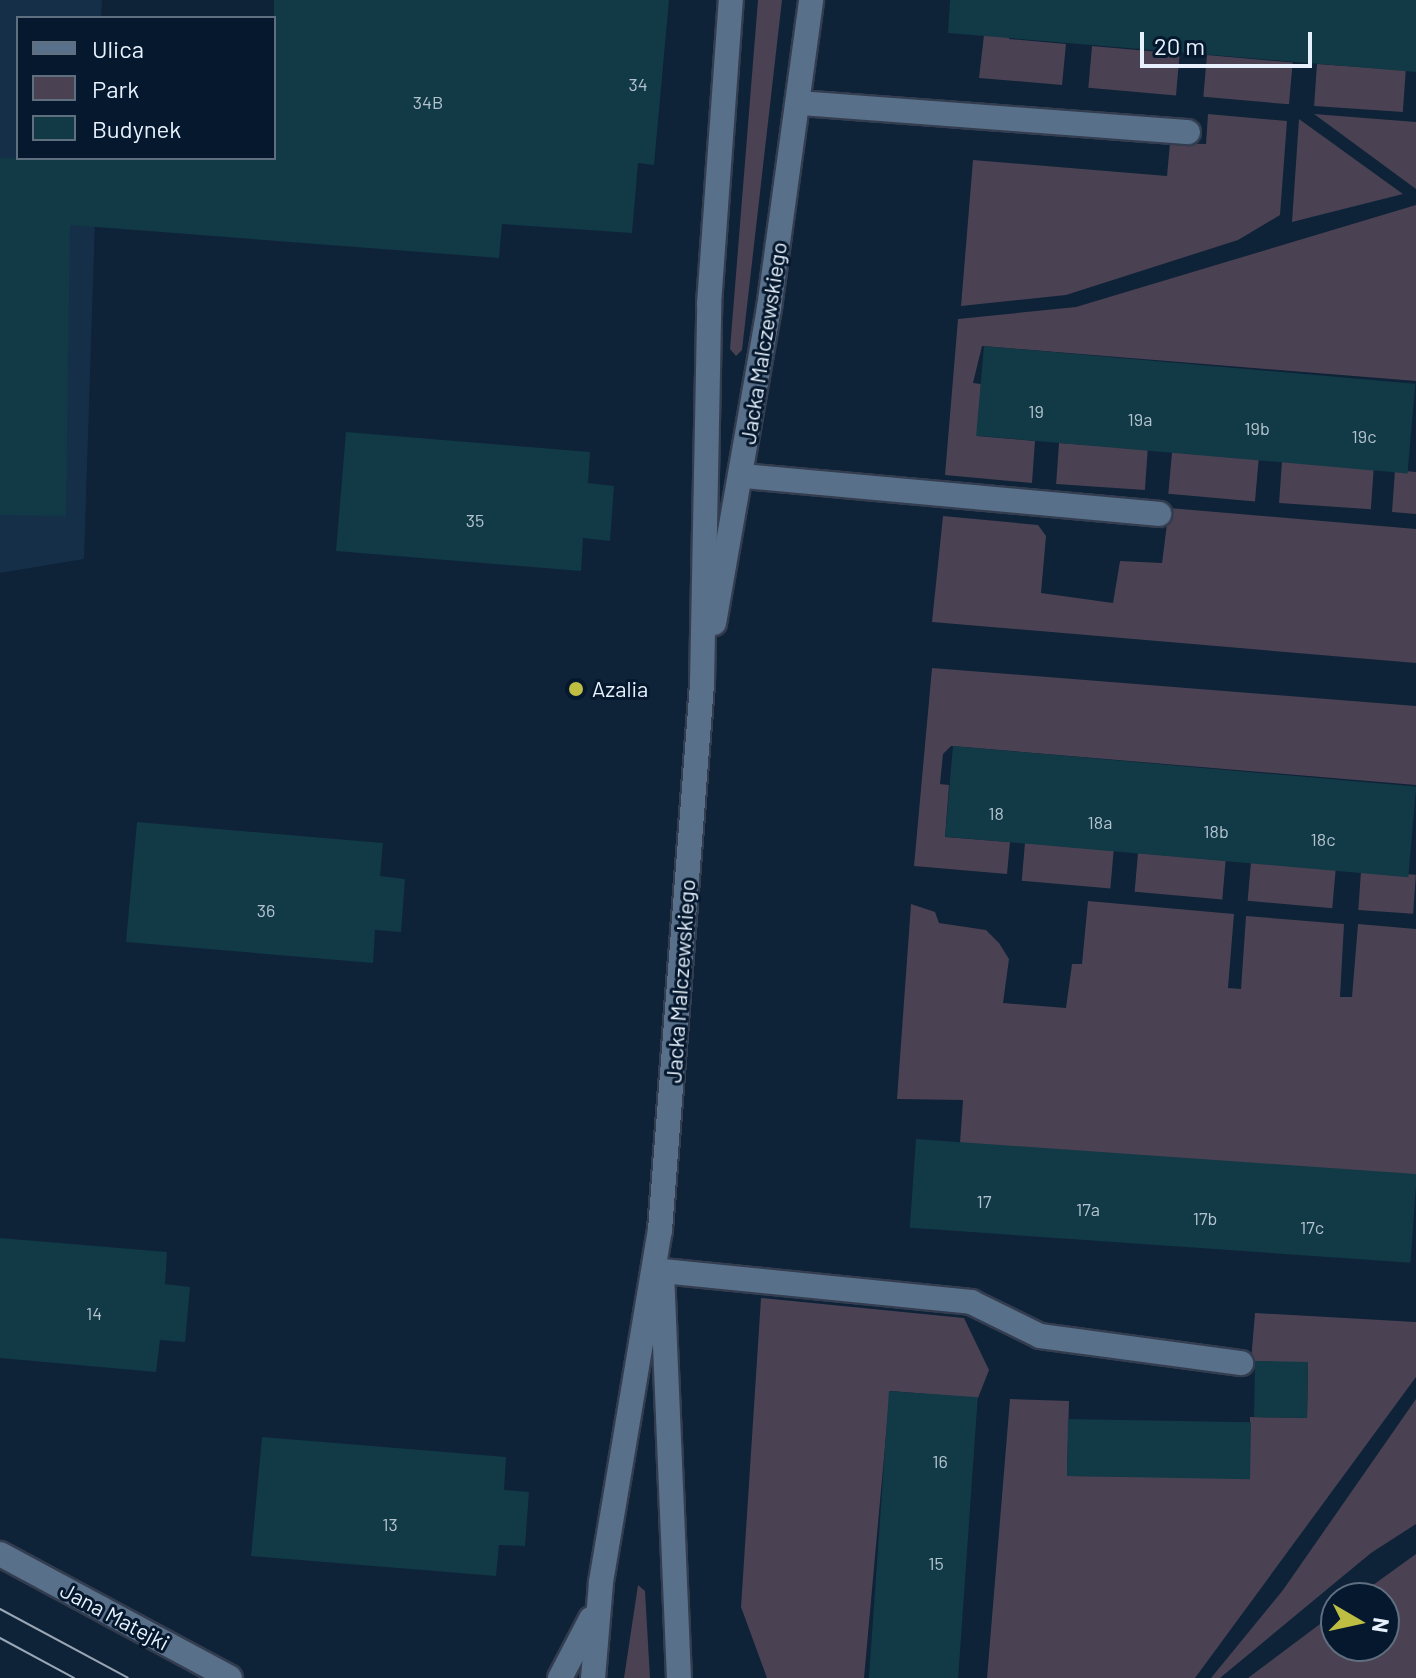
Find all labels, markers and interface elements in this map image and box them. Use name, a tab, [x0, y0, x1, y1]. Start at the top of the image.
legend	[16, 16, 276, 160]
scale bar	[1144, 16, 1316, 66]
text: 20 m	[1154, 31, 1205, 60]
text: Ulica	[92, 34, 144, 63]
house number: 34	[628, 73, 648, 95]
text: Park	[92, 74, 139, 103]
house number: 34B	[413, 91, 443, 113]
text: Budynek	[92, 114, 181, 143]
street label: Jacka Malczewskiego	[734, 240, 792, 446]
house number: 19	[1028, 400, 1044, 422]
house number: 19a	[1128, 408, 1152, 430]
house number: 19b	[1244, 417, 1270, 439]
house number: 19c	[1351, 425, 1377, 447]
house number: 35	[466, 509, 484, 531]
place label: Azalia	[592, 676, 648, 702]
marker: Azalia	[567, 680, 585, 698]
house number: 18	[988, 802, 1004, 824]
house number: 18a	[1088, 811, 1112, 833]
house number: 18b	[1203, 820, 1229, 842]
house number: 18c	[1310, 828, 1336, 850]
street label: Jacka Malczewskiego	[660, 878, 700, 1084]
house number: 36	[257, 899, 275, 921]
house number: 17	[977, 1190, 991, 1212]
house number: 17a	[1076, 1198, 1100, 1220]
house number: 17b	[1193, 1207, 1217, 1229]
house number: 17c	[1300, 1216, 1324, 1238]
house number: 14	[86, 1302, 102, 1324]
house number: 16	[932, 1450, 948, 1472]
house number: 13	[382, 1513, 398, 1535]
house number: 15	[928, 1552, 944, 1574]
street label: Jana Matejki	[56, 1576, 174, 1656]
north arrow	[1320, 1582, 1400, 1662]
text: N	[1368, 1616, 1396, 1635]

